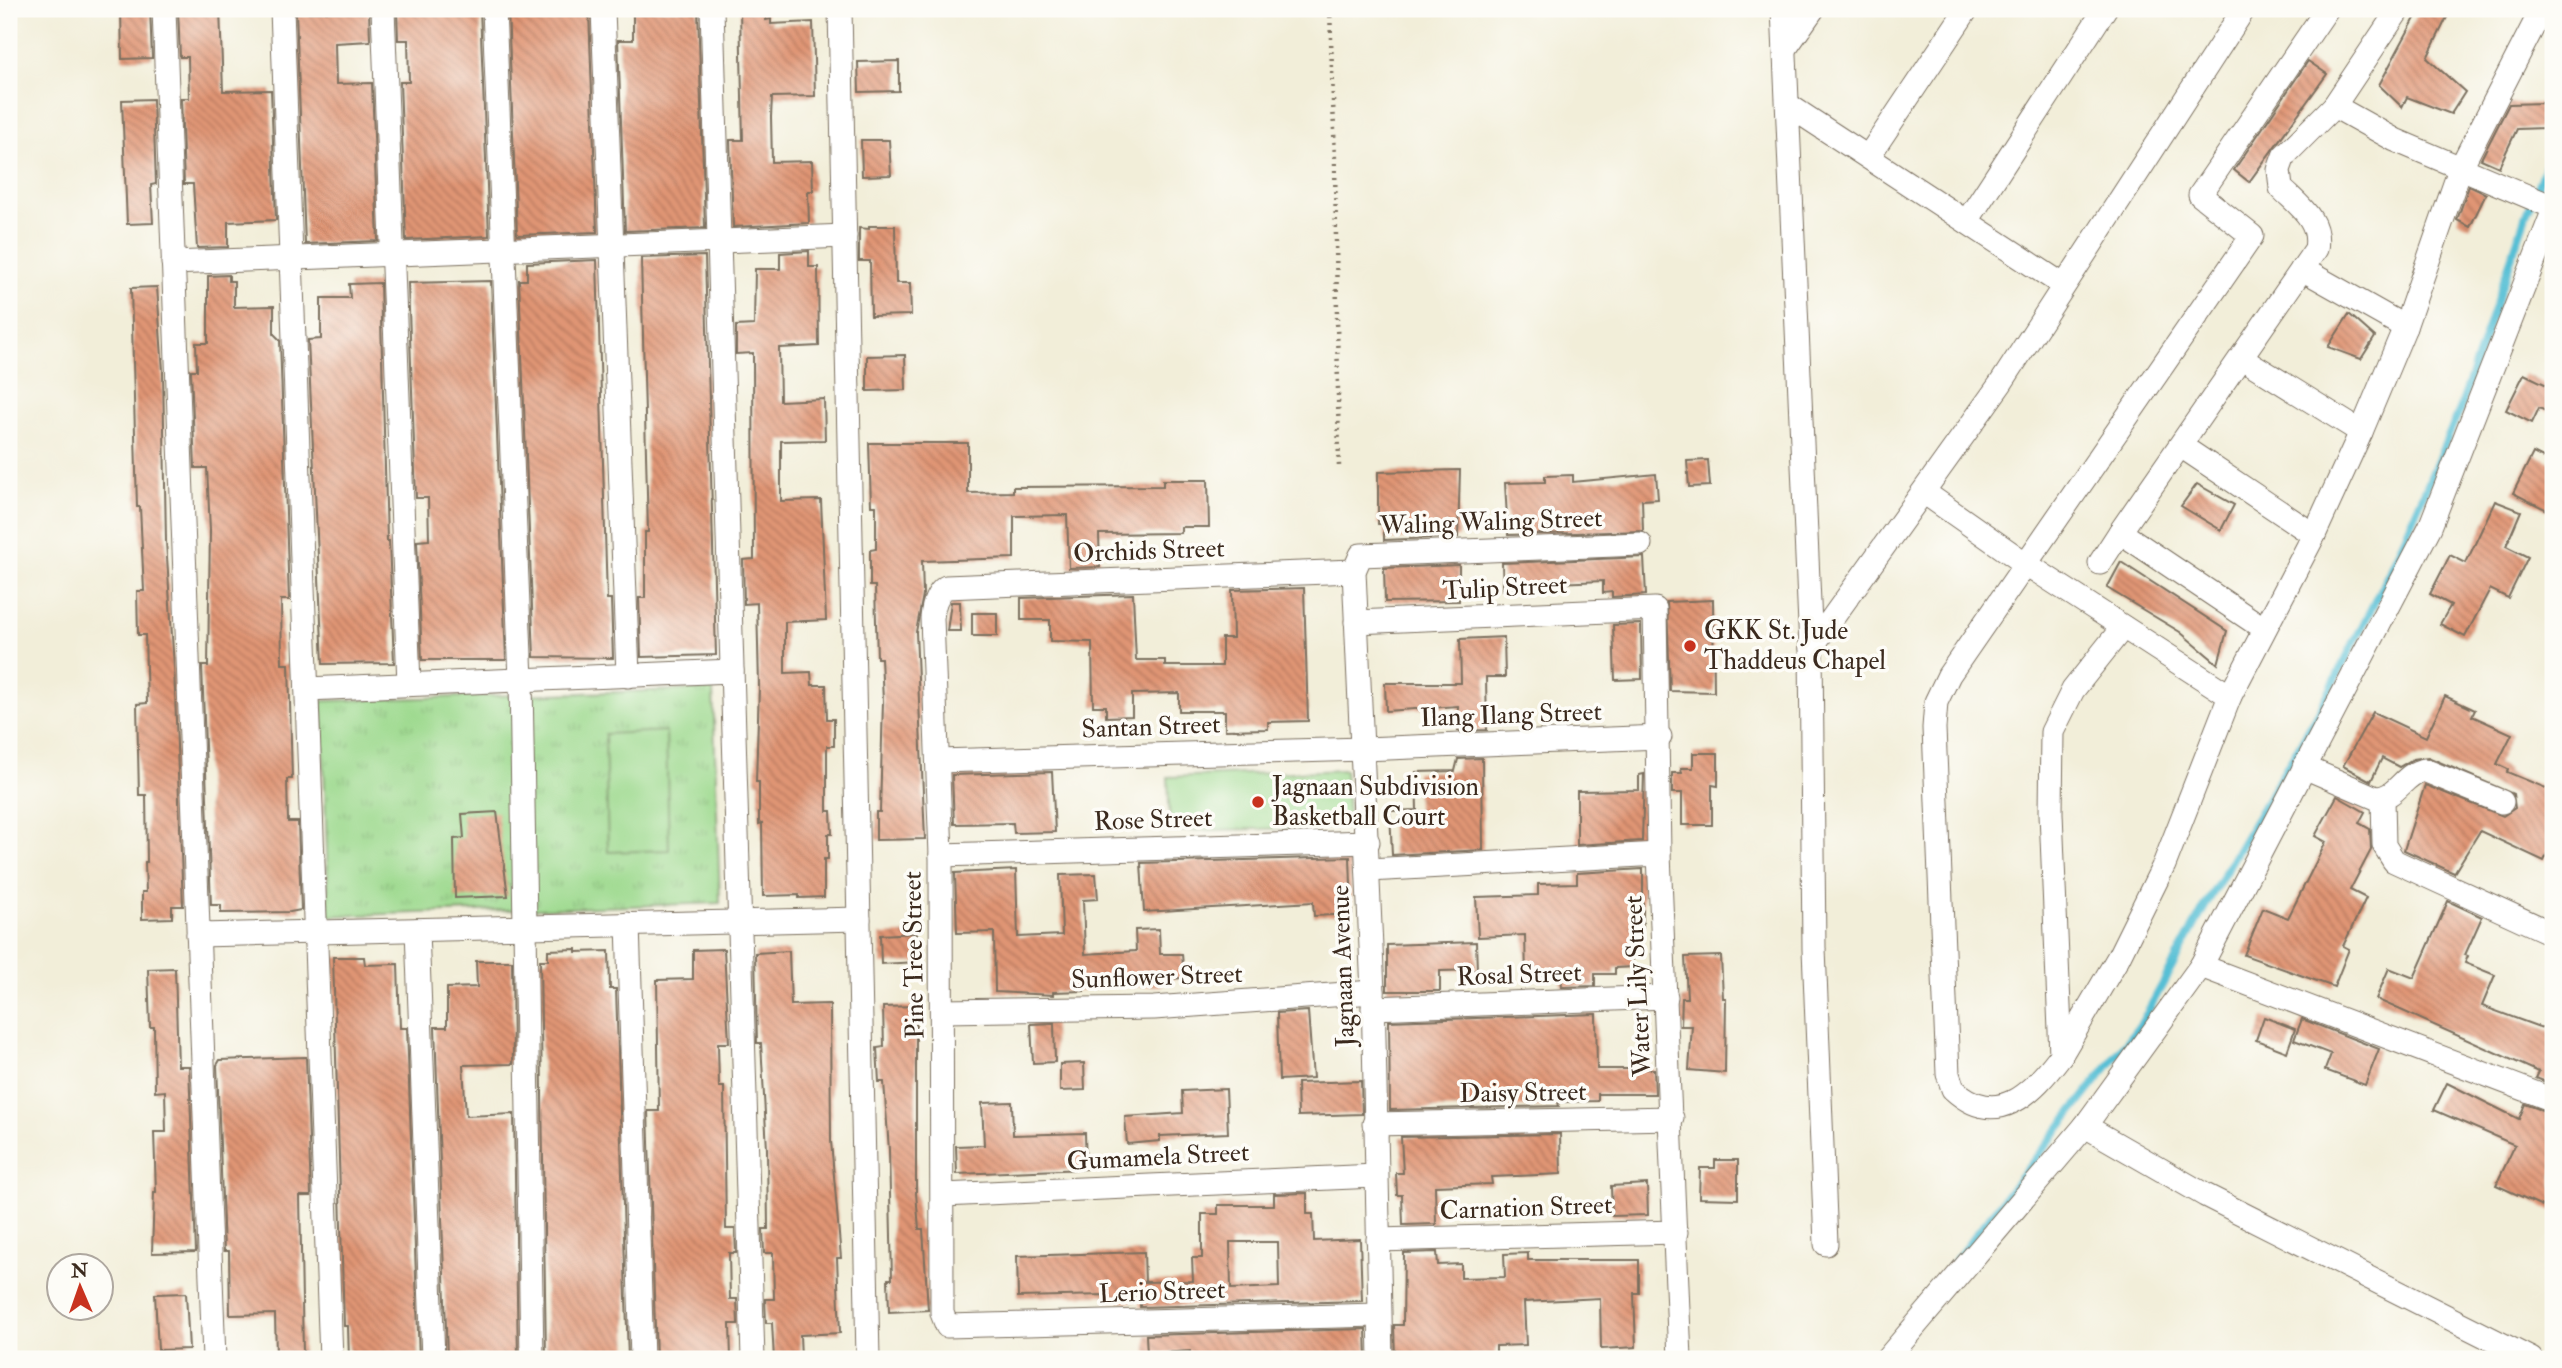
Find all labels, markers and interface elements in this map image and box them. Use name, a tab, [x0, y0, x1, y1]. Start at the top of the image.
street label: Waling Waling Street	[1378, 502, 1603, 542]
street label: Orchids Street	[1073, 532, 1225, 570]
street label: Tulip Street	[1442, 569, 1568, 608]
place label: GKK St. Jude Thaddeus Chapel	[1704, 615, 1886, 678]
marker: GKK St. Jude Thaddeus Chapel	[1682, 638, 1698, 654]
street label: Ilang Ilang Street	[1420, 696, 1602, 734]
street label: Santan Street	[1081, 709, 1221, 745]
place label: Jagnaan Subdivision Basketball Court	[1271, 771, 1479, 833]
marker: Jagnaan Subdivision Basketball Court	[1250, 794, 1266, 810]
street label: Rose Street	[1093, 802, 1213, 838]
street label: Pine Tree Street	[897, 871, 931, 1039]
street label: Jagnaan Avenue	[1324, 884, 1362, 1049]
street label: Water Lily Street	[1617, 895, 1659, 1078]
street label: Rosal Street	[1456, 957, 1582, 993]
street label: Sunflower Street	[1071, 958, 1243, 996]
street label: Daisy Street	[1459, 1076, 1587, 1110]
street label: Gumamela Street	[1066, 1136, 1250, 1178]
street label: Carnation Street	[1439, 1189, 1613, 1227]
north arrow	[46, 1252, 116, 1322]
text: N	[70, 1259, 89, 1283]
street label: Lerio Street	[1098, 1274, 1226, 1310]

